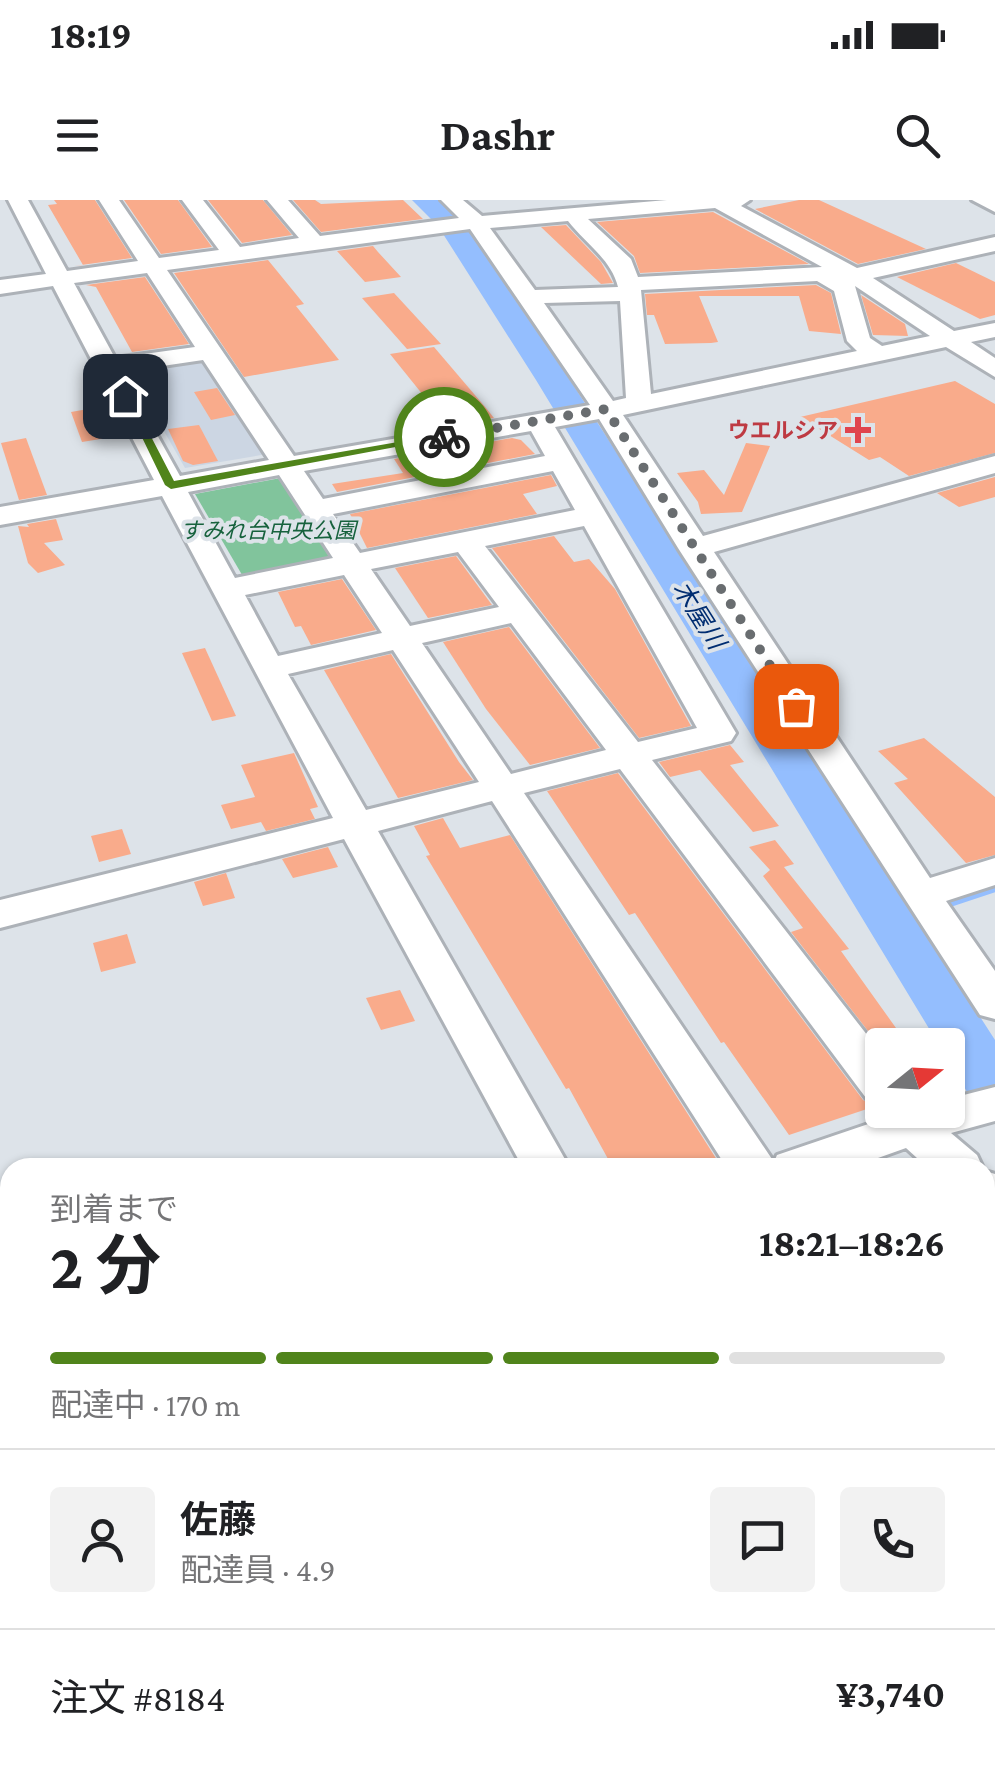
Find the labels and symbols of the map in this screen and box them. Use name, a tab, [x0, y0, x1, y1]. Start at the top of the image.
pin	[83, 354, 168, 439]
courier	[394, 387, 494, 487]
place label: ウエルシア	[728, 418, 838, 443]
marker: ウエルシア	[847, 419, 869, 441]
park label: すみれ台中央公園	[180, 518, 359, 543]
water label: 木屋川	[668, 576, 732, 656]
pin	[754, 664, 839, 749]
north arrow	[865, 1028, 965, 1128]

